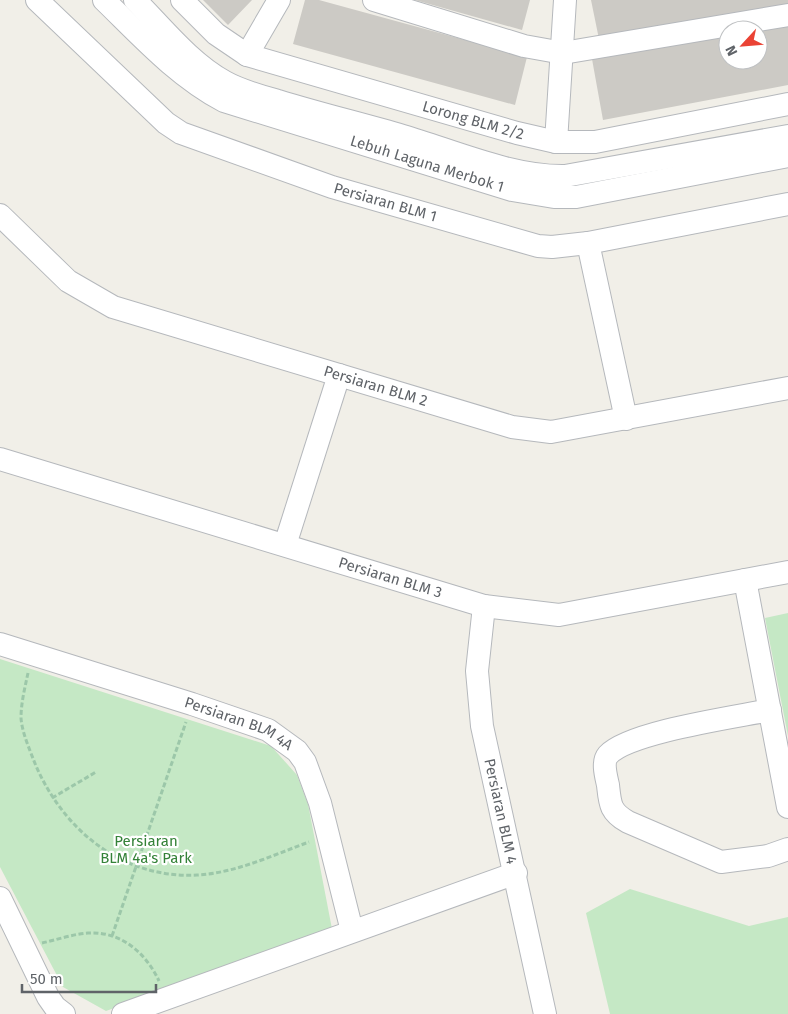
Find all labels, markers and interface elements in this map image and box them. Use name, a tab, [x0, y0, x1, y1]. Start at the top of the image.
north arrow	[718, 20, 768, 70]
text: N	[722, 43, 741, 58]
street label: Lorong BLM 2/2	[420, 97, 526, 143]
street label: Lebuh Laguna Merbok 1	[348, 132, 506, 196]
street label: Persiaran BLM 1	[332, 179, 439, 226]
street label: Persiaran BLM 2	[322, 362, 430, 410]
street label: Persiaran BLM 3	[336, 553, 444, 602]
street label: Persiaran BLM 4A	[182, 693, 297, 754]
street label: Persiaran BLM 4	[480, 757, 521, 866]
park label: Persiaran BLM 4a's Park	[100, 832, 192, 867]
scale bar	[22, 962, 156, 994]
text: 50 m	[30, 970, 63, 988]

